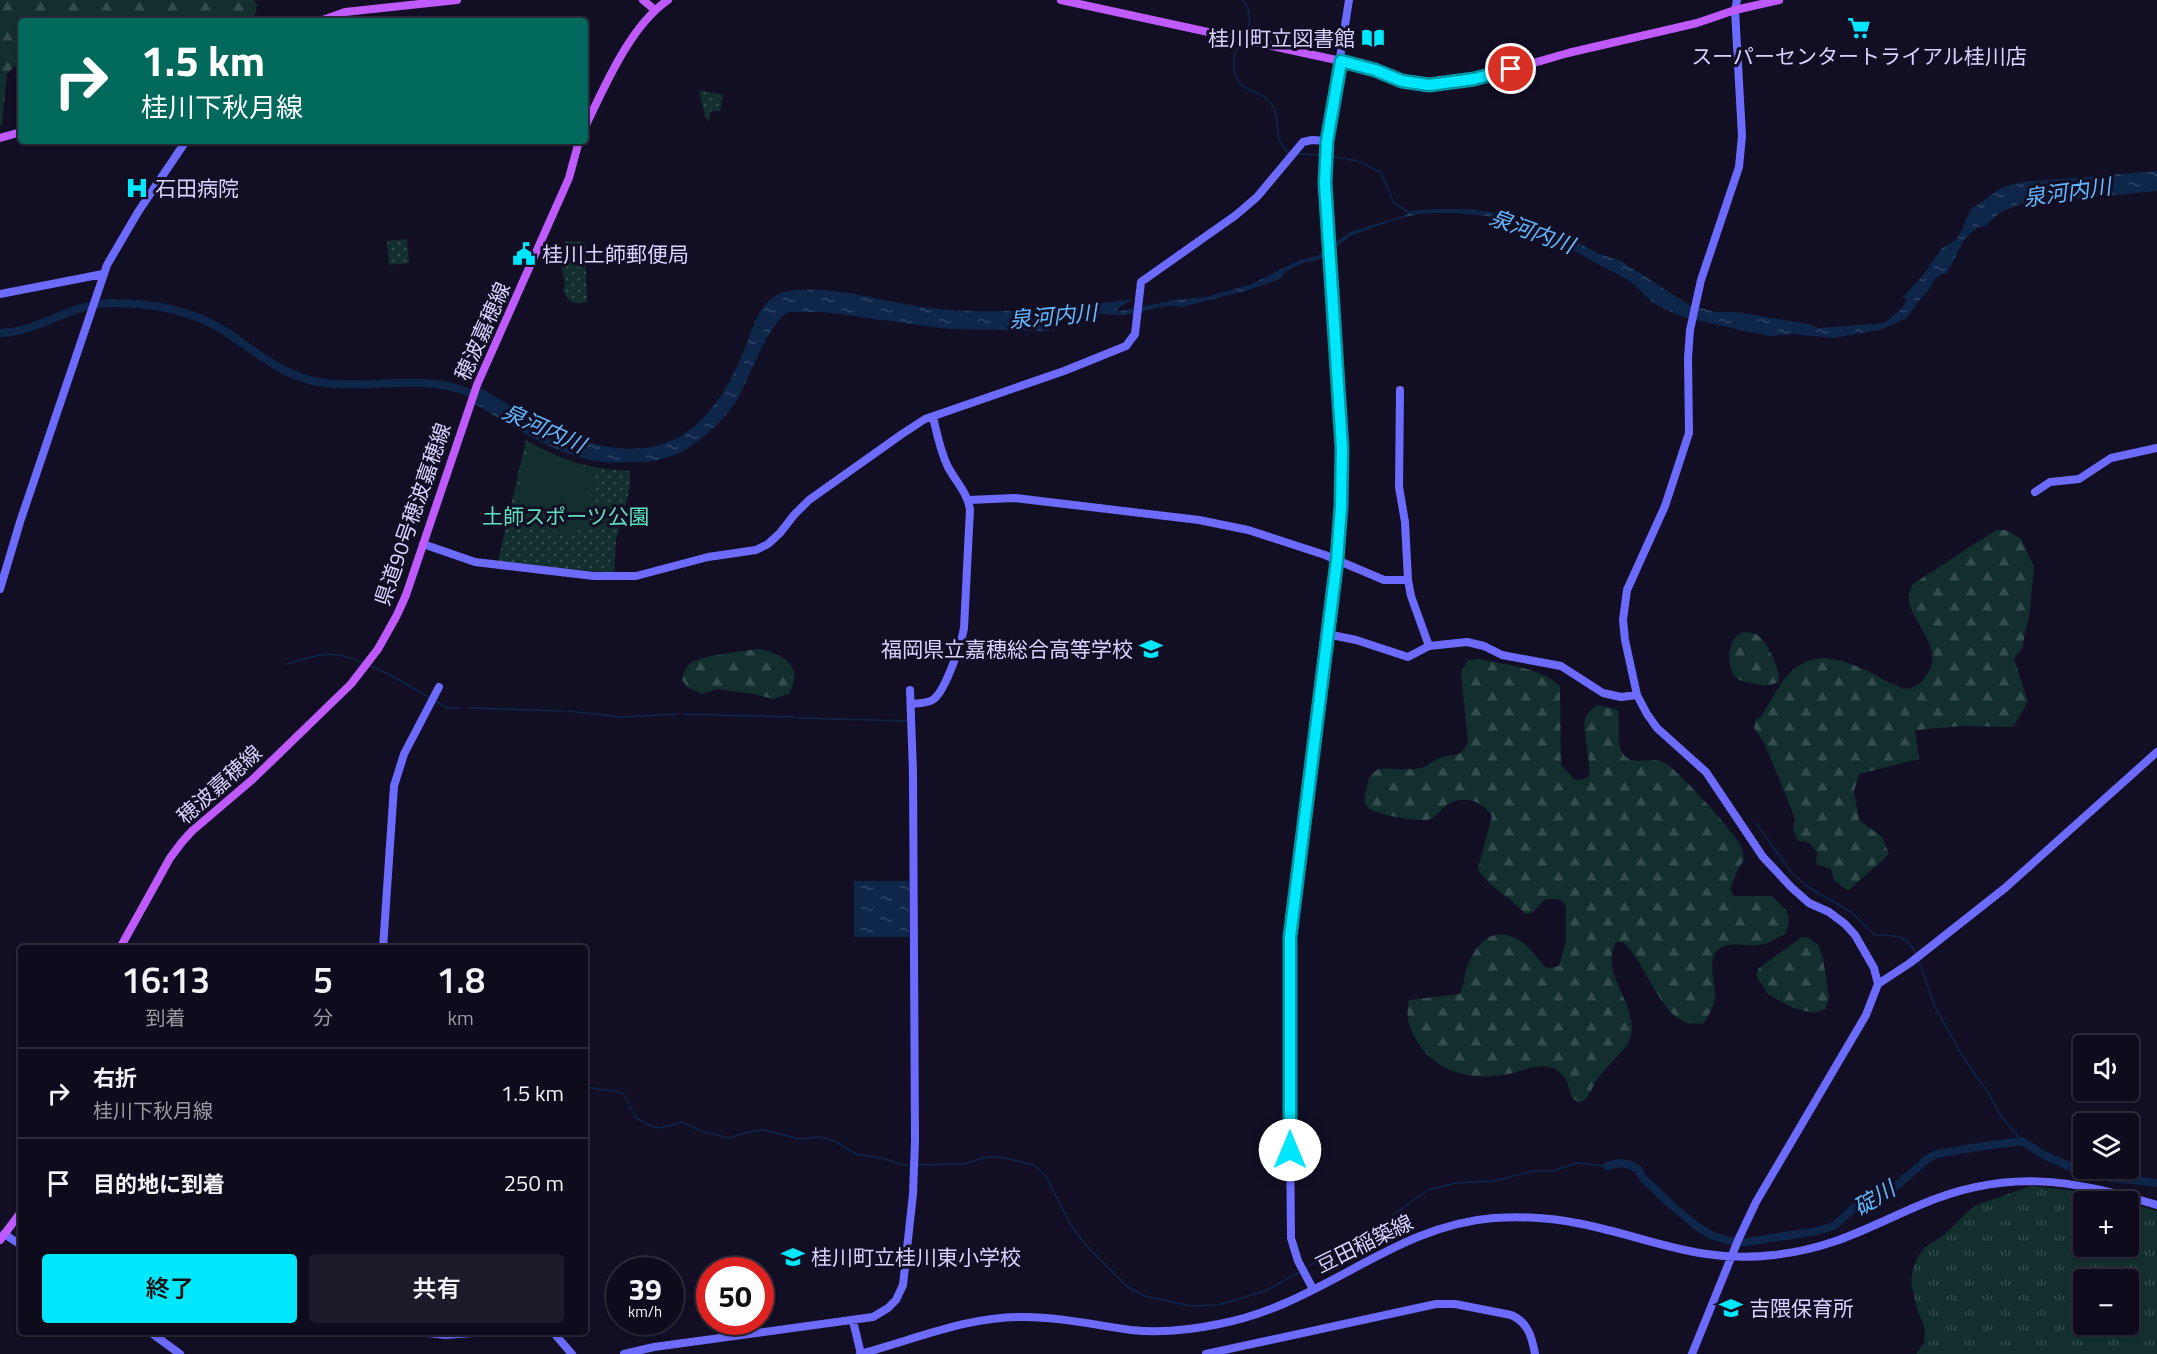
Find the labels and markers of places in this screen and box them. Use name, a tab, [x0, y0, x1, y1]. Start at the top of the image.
supermarket icon: スーパーセンタートライアル桂川店	[1846, 15, 1872, 41]
place label: 桂川町立図書館	[1208, 22, 1355, 54]
library icon: 桂川町立図書館	[1360, 25, 1386, 51]
place label: スーパーセンタートライアル桂川店	[1691, 40, 2027, 72]
pin	[1485, 43, 1536, 94]
place label: 石田病院	[155, 172, 239, 204]
hospital icon: 石田病院	[124, 175, 150, 201]
place label: 桂川土師郵便局	[542, 238, 689, 270]
public building icon: 桂川土師郵便局	[511, 241, 537, 267]
place label: 福岡県立嘉穂総合高等学校	[881, 633, 1133, 665]
school or university icon: 福岡県立嘉穂総合高等学校	[1138, 636, 1164, 662]
place label: 桂川町立桂川東小学校	[811, 1241, 1021, 1273]
school or university icon: 桂川町立桂川東小学校	[780, 1244, 806, 1270]
place label: 吉隈保育所	[1749, 1292, 1854, 1324]
school or university icon: 吉隈保育所	[1718, 1295, 1744, 1321]

